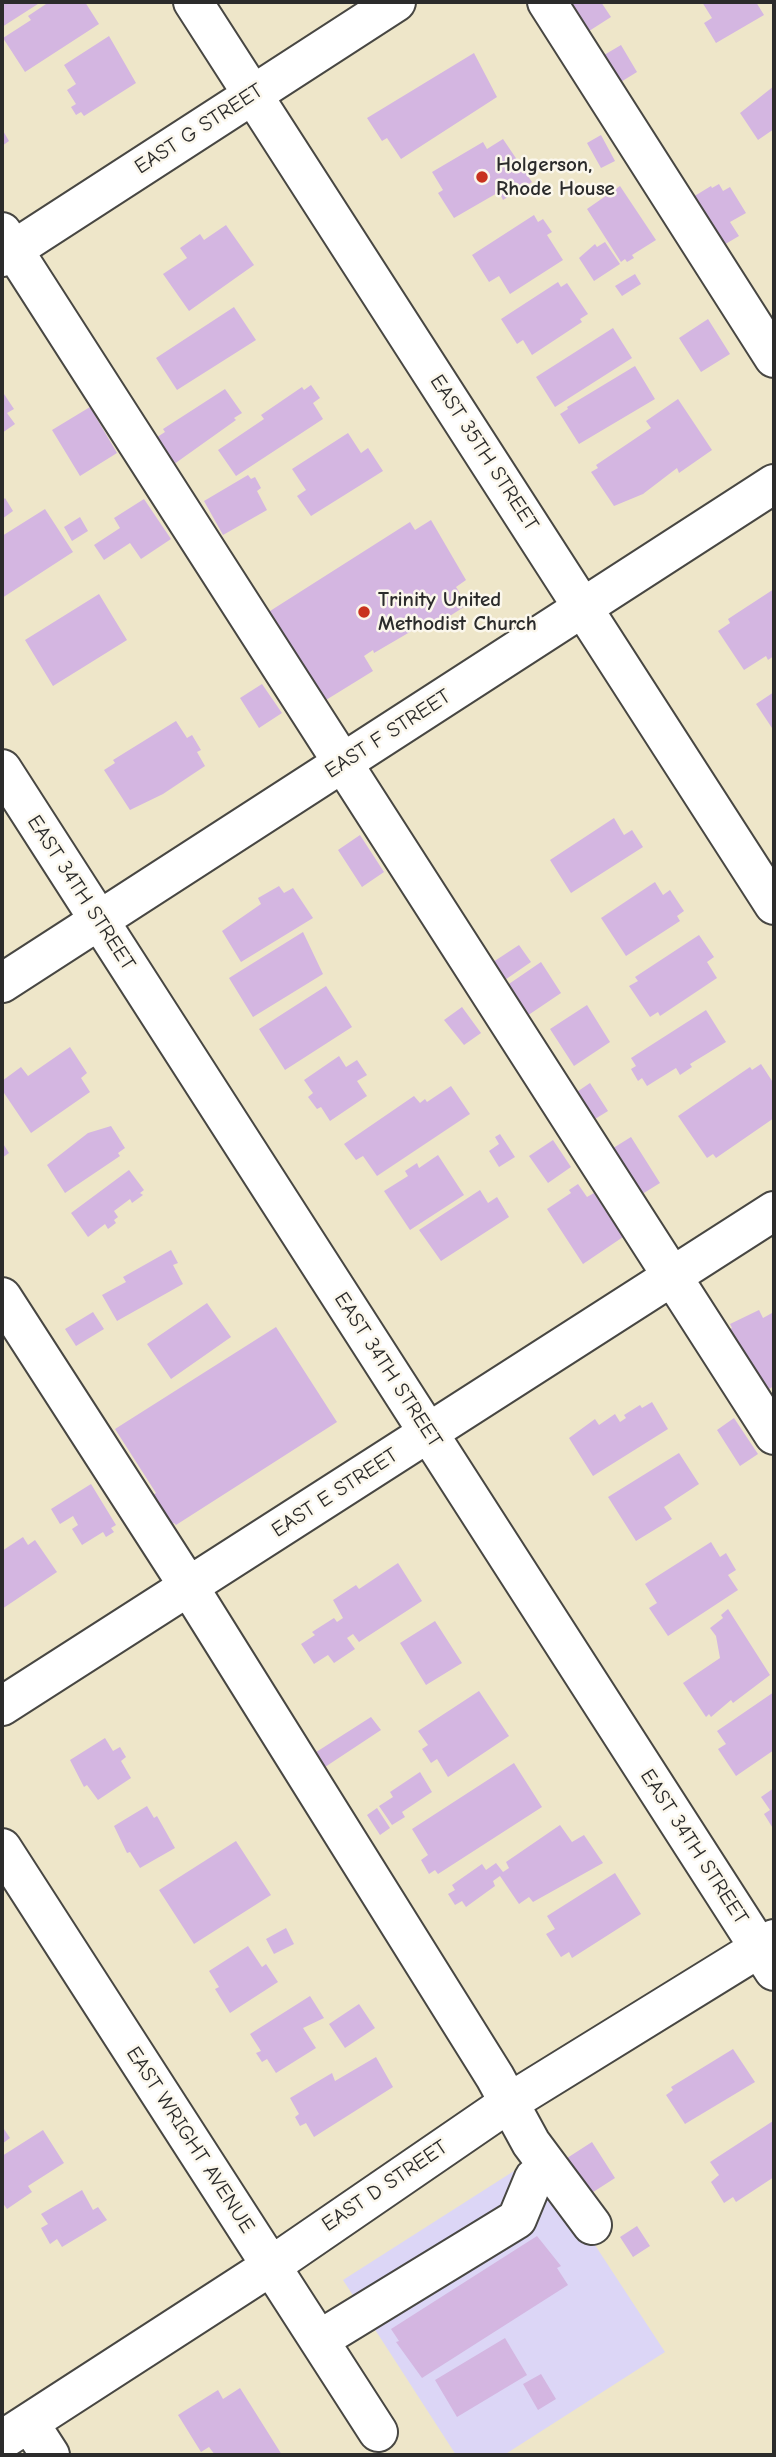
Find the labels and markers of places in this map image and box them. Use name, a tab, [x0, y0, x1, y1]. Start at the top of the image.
place label: Holgerson, Rhode House	[496, 152, 615, 202]
marker: Holgerson, Rhode House	[474, 169, 490, 185]
place label: Trinity United Methodist Church	[378, 587, 537, 637]
marker: Trinity United Methodist Church	[356, 604, 372, 620]

